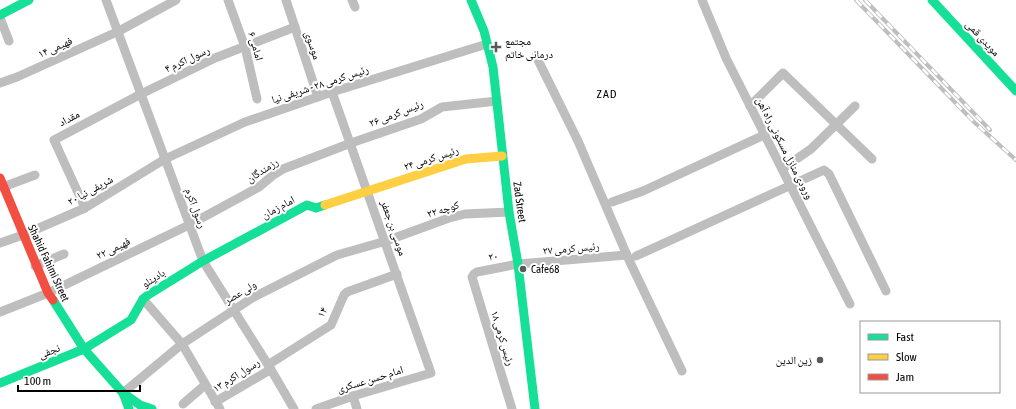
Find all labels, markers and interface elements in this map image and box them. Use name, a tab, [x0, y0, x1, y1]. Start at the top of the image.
street label: مویدی قمی	[963, 18, 1002, 59]
street label: موسوی	[302, 29, 323, 61]
street label: امامی ۶	[245, 30, 266, 62]
street label: فهیمی ۱۴	[36, 34, 75, 61]
place label: مجتمع درمانی خاتم	[505, 35, 553, 62]
marker: مجتمع درمانی خاتم	[490, 41, 502, 53]
street label: رسول اکرم ۴	[163, 43, 212, 76]
street label: رئیس کرمی ۲۸ - شریفی نیا	[270, 63, 370, 106]
district label: ZAD	[596, 87, 618, 101]
street label: ورودی منازل مسکونی راه آهن	[753, 95, 816, 201]
street label: رئیس کرمی ۲۶	[367, 97, 425, 130]
street label: مقداد	[57, 108, 81, 128]
street label: رئیس کرمی ۲۴	[402, 144, 460, 173]
street label: رزمندگان	[244, 155, 281, 186]
street label: ۲۰ شریفی نیا	[65, 173, 115, 208]
street label: Zad Street	[511, 181, 529, 223]
street label: رسول اکرم	[182, 186, 209, 230]
street label: امام زمان	[259, 193, 297, 222]
street label: موسی بن جعفر	[378, 198, 409, 258]
street label: کوچه ۲۲	[425, 198, 461, 220]
street label: Shahid Fahimi Street	[26, 223, 72, 303]
street label: فهیمی ۲۲	[94, 234, 133, 262]
street label: رئیس کرمی ۲۷	[542, 240, 600, 257]
street label: ۲۰	[487, 249, 499, 263]
place label: Cafe68	[531, 263, 559, 275]
marker: Cafe68	[518, 264, 528, 274]
street label: بادینلو	[139, 266, 167, 290]
street label: ولی عصر	[221, 278, 259, 308]
street label: ۱۴	[314, 305, 330, 319]
street label: رئیس کرمی ۱۸	[488, 309, 517, 367]
legend	[860, 321, 1000, 393]
text: Fast	[896, 330, 914, 344]
street label: نجفی	[36, 341, 62, 362]
text: Slow	[896, 350, 917, 364]
place label: زین الدین	[776, 354, 812, 367]
marker: زین الدین	[815, 355, 825, 365]
street label: رسول اکرم ۱۳	[210, 356, 262, 395]
street label: امام حسن عسکری	[335, 363, 405, 396]
scale bar	[18, 367, 140, 393]
text: Jam	[896, 370, 914, 384]
text: 100 m	[24, 374, 51, 388]

